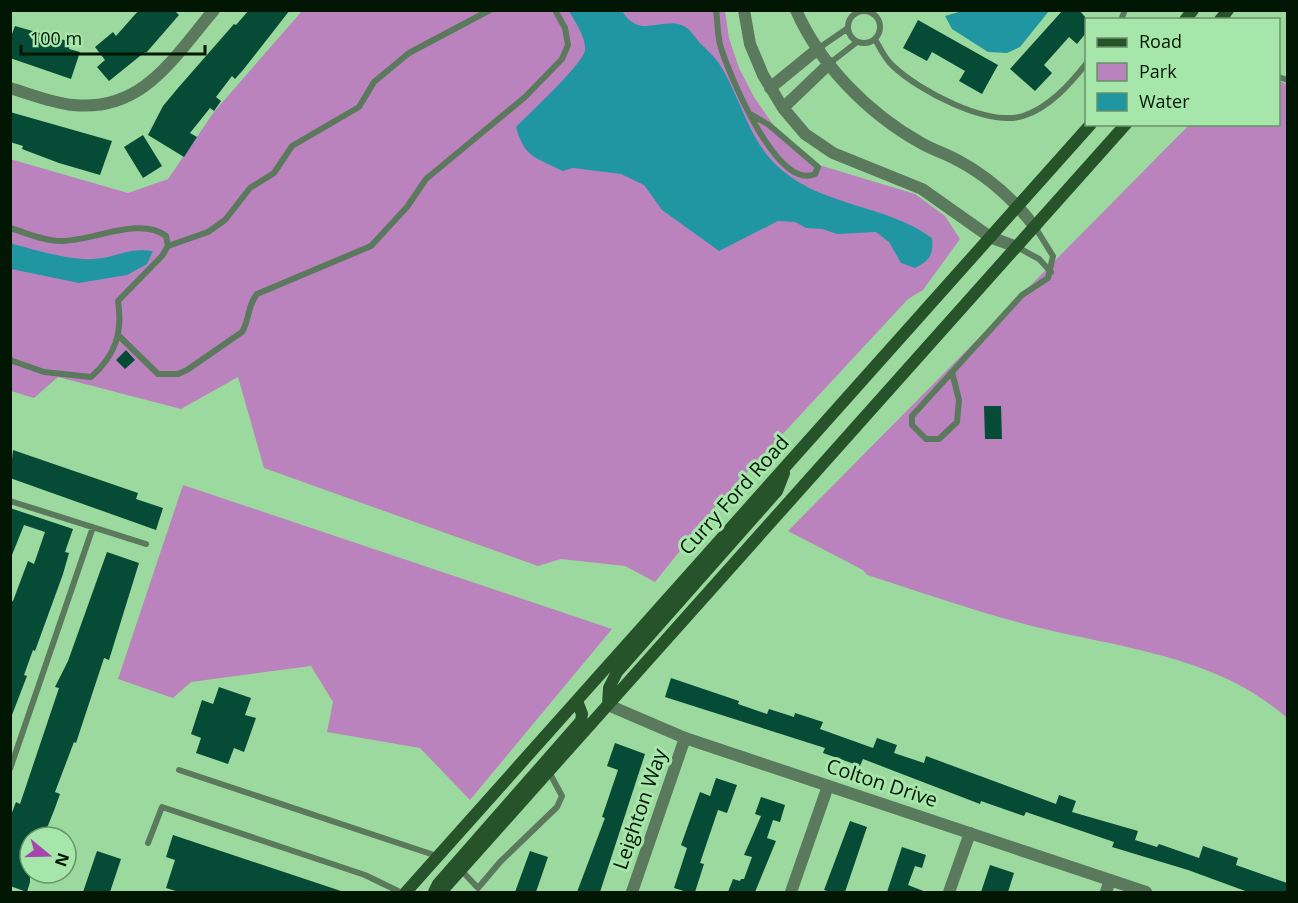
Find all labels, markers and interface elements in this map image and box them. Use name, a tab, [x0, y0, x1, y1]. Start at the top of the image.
scale bar	[21, 18, 206, 56]
legend	[1085, 18, 1280, 126]
text: 100 m	[30, 26, 82, 50]
text: Road	[1139, 29, 1182, 53]
text: Park	[1139, 59, 1177, 83]
text: Water	[1139, 89, 1190, 113]
street label: Curry Ford Road	[673, 429, 795, 560]
street label: Leighton Way	[606, 744, 673, 873]
street label: Colton Drive	[823, 752, 941, 813]
north arrow	[18, 825, 78, 885]
text: N	[50, 850, 75, 870]

